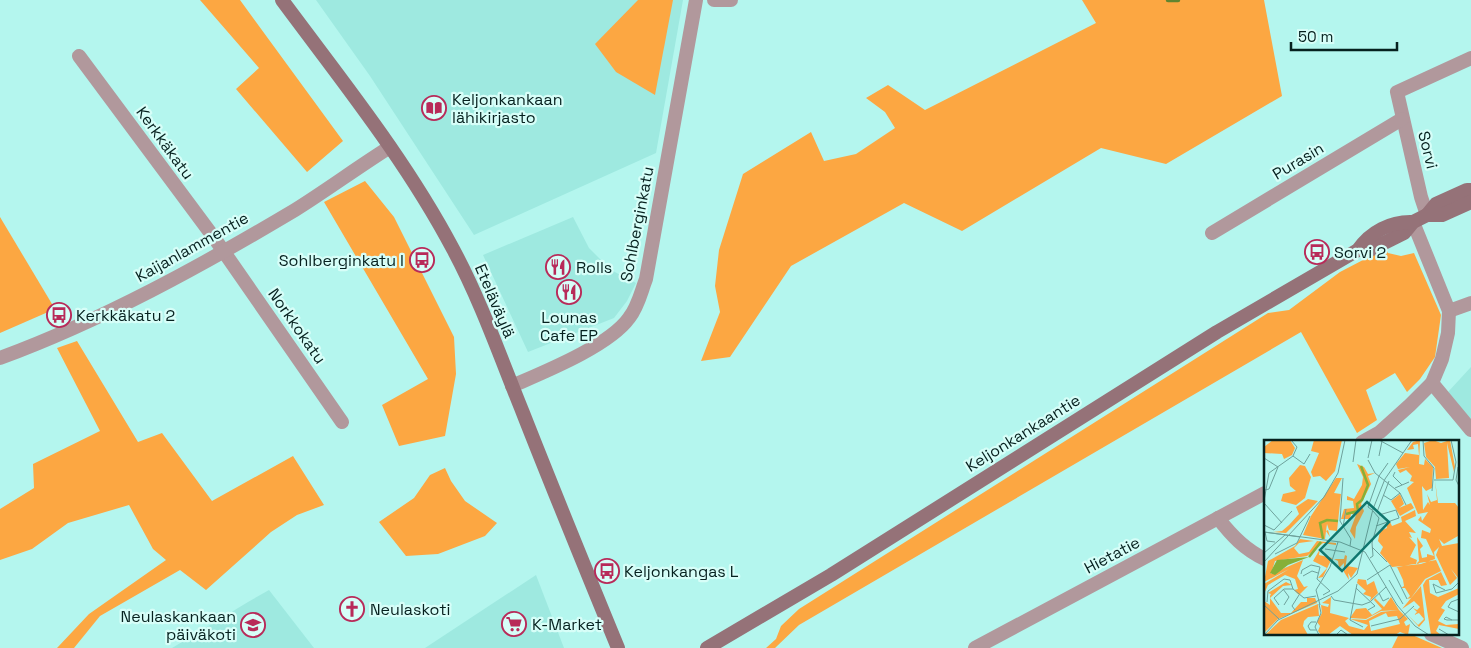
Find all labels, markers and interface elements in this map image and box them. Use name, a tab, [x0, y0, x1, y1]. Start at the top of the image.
scale bar	[1291, 20, 1397, 52]
text: 50 m	[1298, 27, 1333, 46]
place label: Keljonkankaan lähikirjasto	[452, 89, 563, 128]
library icon: Keljonkankaan lähikirjasto	[421, 95, 447, 121]
street label: Kerkkäkatu	[131, 102, 199, 184]
street label: Sorvi	[1413, 129, 1443, 171]
street label: Purasin	[1268, 137, 1328, 185]
street label: Sohlberginkatu	[616, 164, 658, 284]
street label: Kaijanlammentie	[132, 207, 252, 287]
bus stop icon: Sorvi 2	[1304, 239, 1330, 265]
place label: Sorvi 2	[1334, 242, 1386, 263]
bus stop icon: Sohlberginkatu I	[409, 247, 435, 273]
place label: Sohlberginkatu I	[279, 250, 404, 271]
restaurant icon: Rolls	[545, 254, 571, 280]
place label: Rolls	[576, 257, 612, 278]
street label: Eteläväylä	[470, 261, 520, 341]
restaurant icon: Lounas Cafe EP	[556, 279, 582, 305]
street label: Norkkokatu	[263, 284, 331, 368]
bus stop icon: Kerkkäkatu 2	[46, 302, 72, 328]
place label: Kerkkäkatu 2	[76, 305, 175, 326]
place label: Lounas Cafe EP	[540, 307, 598, 346]
street label: Keljonkankaantie	[962, 389, 1084, 477]
inset map	[1264, 440, 1458, 636]
street label: Hietatie	[1080, 532, 1144, 578]
bus stop icon: Keljonkangas L	[594, 558, 620, 584]
place label: Keljonkangas L	[624, 561, 739, 582]
church icon: Neulaskoti	[339, 596, 365, 622]
place label: Neulaskoti	[370, 599, 450, 620]
place label: Neulaskankaan päiväkoti	[121, 606, 236, 645]
supermarket icon: K-Market	[501, 611, 527, 637]
school or university icon: Neulaskankaan päiväkoti	[240, 612, 266, 638]
place label: K-Market	[532, 614, 602, 635]

